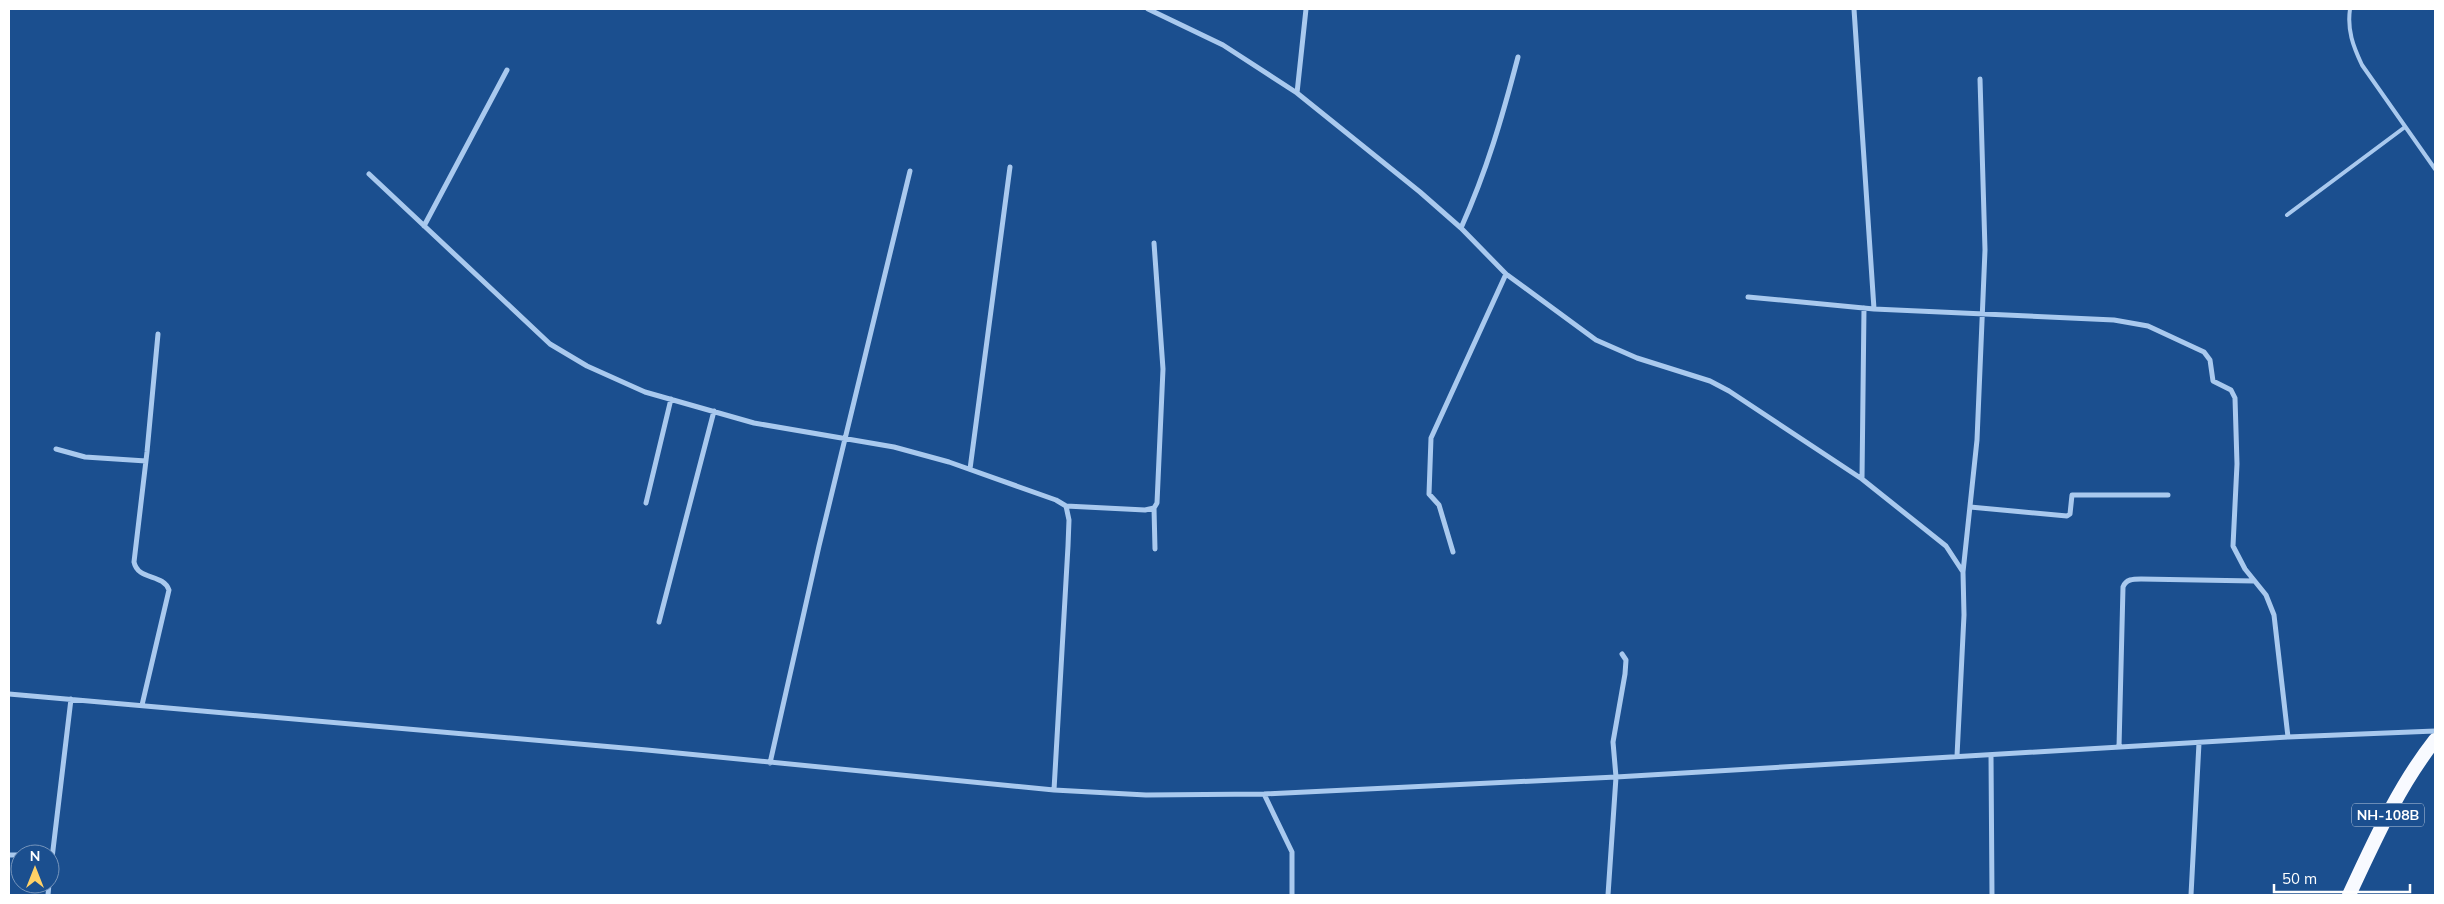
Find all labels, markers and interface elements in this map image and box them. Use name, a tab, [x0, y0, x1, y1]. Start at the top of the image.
road number: NH-108B	[2352, 804, 2424, 826]
north arrow	[10, 844, 60, 894]
text: N	[30, 847, 40, 865]
scale bar	[2274, 862, 2410, 894]
text: 50 m	[2282, 869, 2317, 888]

